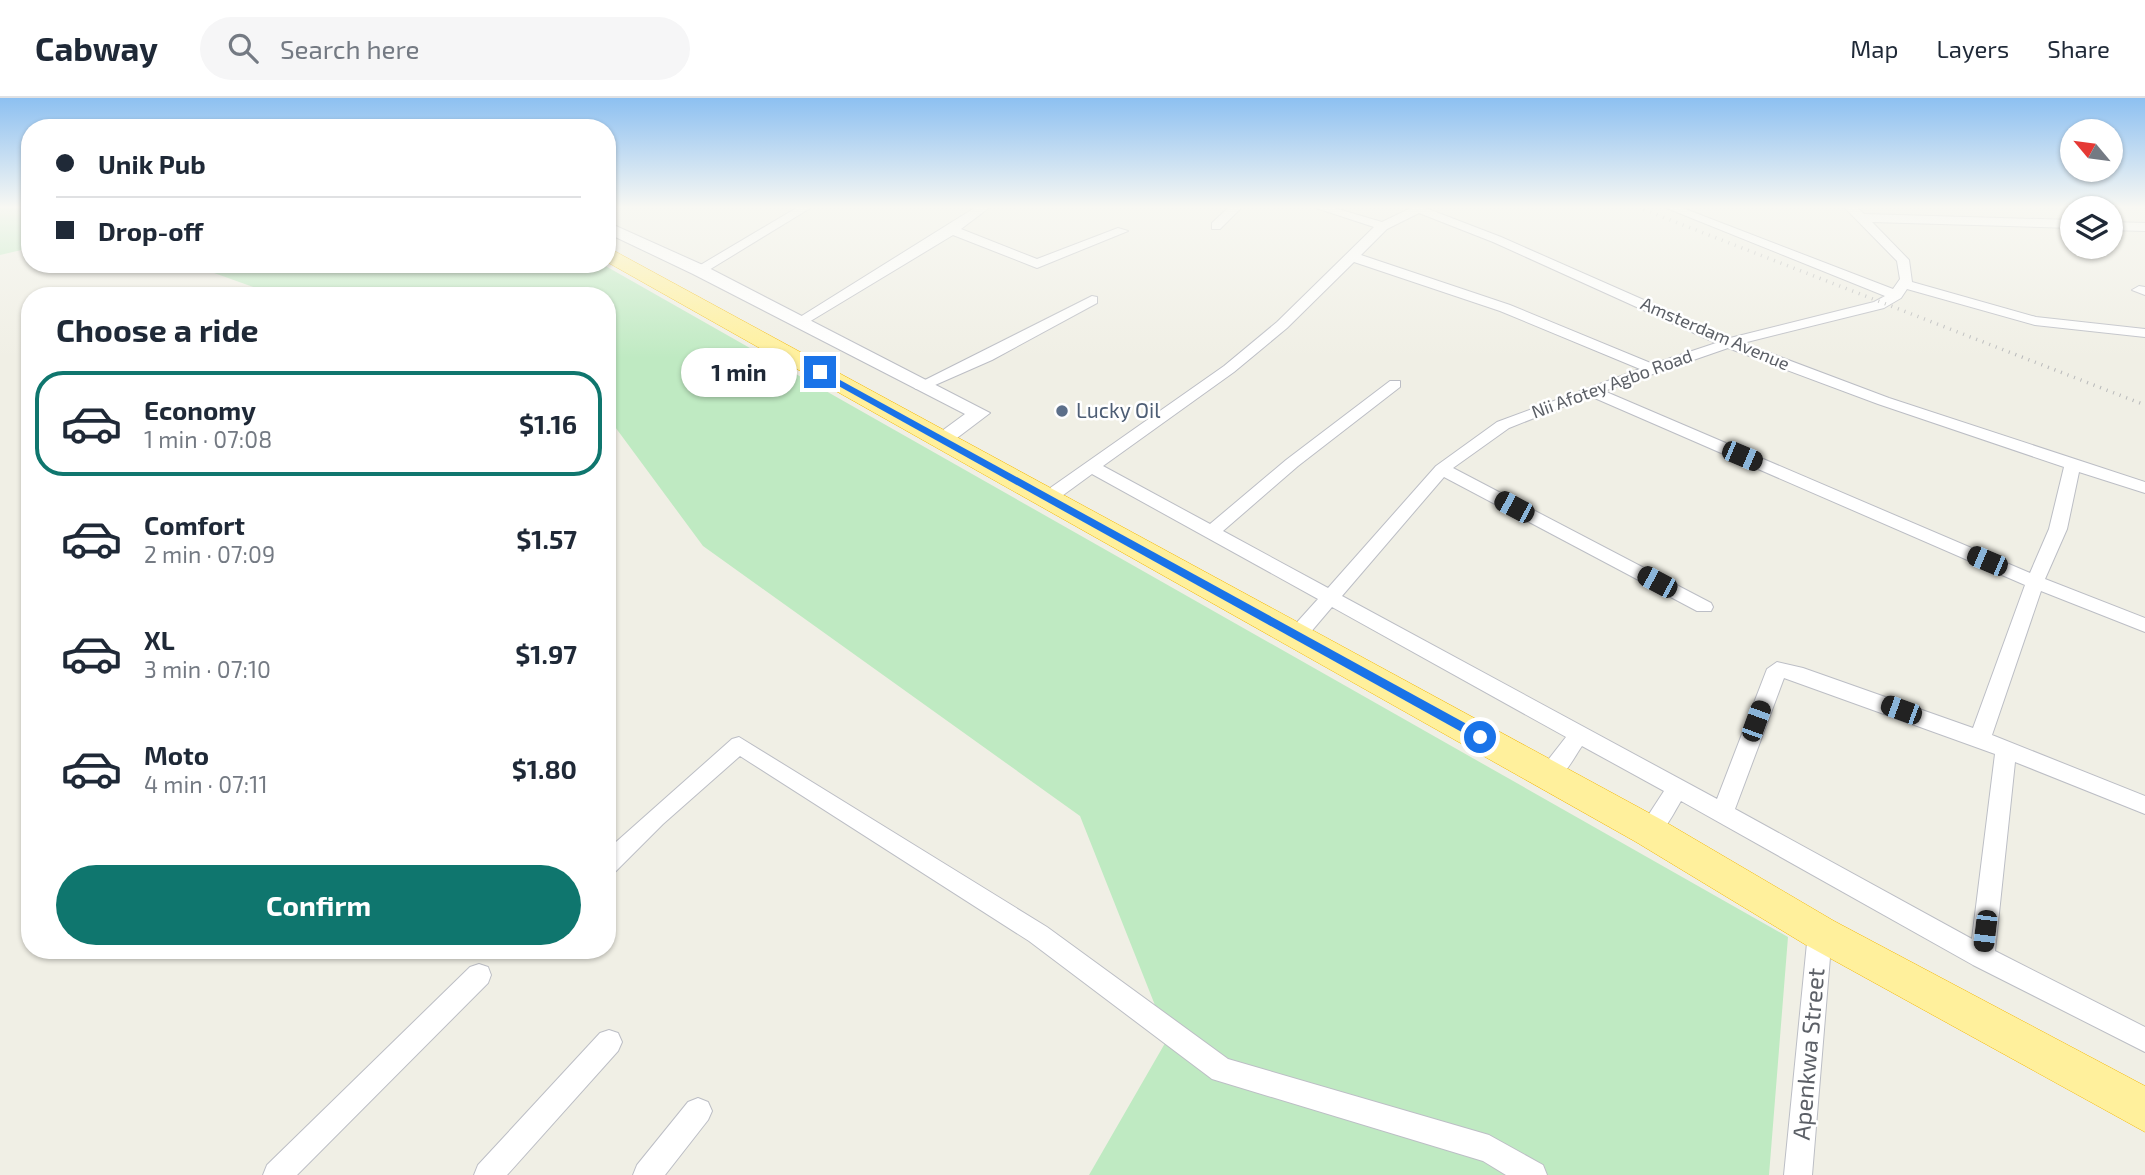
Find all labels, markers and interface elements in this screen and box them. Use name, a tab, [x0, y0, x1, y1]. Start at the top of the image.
search box	[200, 17, 690, 80]
text: Cabway	[35, 28, 158, 68]
icon: search	[224, 29, 262, 67]
text: Search here	[280, 33, 420, 64]
text: Map	[1850, 34, 1898, 63]
text: Layers	[1936, 34, 2009, 63]
text: Share	[2047, 34, 2110, 63]
north arrow	[2060, 119, 2123, 182]
map controls	[2060, 119, 2123, 259]
text: Unik Pub	[98, 148, 206, 179]
button: layers	[2060, 196, 2123, 259]
text: Drop-off	[98, 215, 203, 246]
street label: Amsterdam Avenue	[1638, 292, 1793, 374]
text: Choose a ride	[56, 310, 259, 348]
street label: Nii Afotey Agbo Road	[1528, 344, 1695, 422]
callout: 1 min	[680, 348, 796, 396]
route end	[804, 356, 836, 388]
text: 1 min	[711, 358, 767, 386]
icon: car	[60, 392, 123, 455]
text: Economy	[144, 394, 256, 425]
place label: Lucky Oil	[1076, 397, 1161, 422]
marker: Lucky Oil	[1054, 403, 1070, 419]
text: $1.16	[519, 408, 577, 439]
text: 1 min · 07:08	[144, 425, 272, 453]
car	[1719, 438, 1766, 474]
car	[1491, 488, 1538, 526]
icon: car	[60, 507, 123, 570]
text: Comfort	[144, 509, 245, 540]
text: $1.57	[516, 523, 577, 554]
text: 2 min · 07:09	[144, 540, 275, 568]
car	[1964, 543, 2011, 579]
car	[1634, 563, 1681, 601]
icon: car	[60, 622, 123, 685]
text: XL	[144, 624, 175, 655]
text: $1.97	[515, 638, 577, 669]
text: 3 min · 07:10	[144, 655, 271, 683]
car	[1878, 693, 1925, 727]
car	[1739, 698, 1774, 744]
route start	[1464, 721, 1496, 753]
icon: car	[60, 737, 123, 800]
text: Moto	[144, 739, 209, 770]
text: $1.80	[512, 753, 577, 784]
text: 4 min · 07:11	[144, 770, 268, 798]
button: Confirm	[56, 865, 581, 945]
car	[1973, 909, 1998, 953]
street label: Apenkwa Street	[1786, 967, 1829, 1141]

